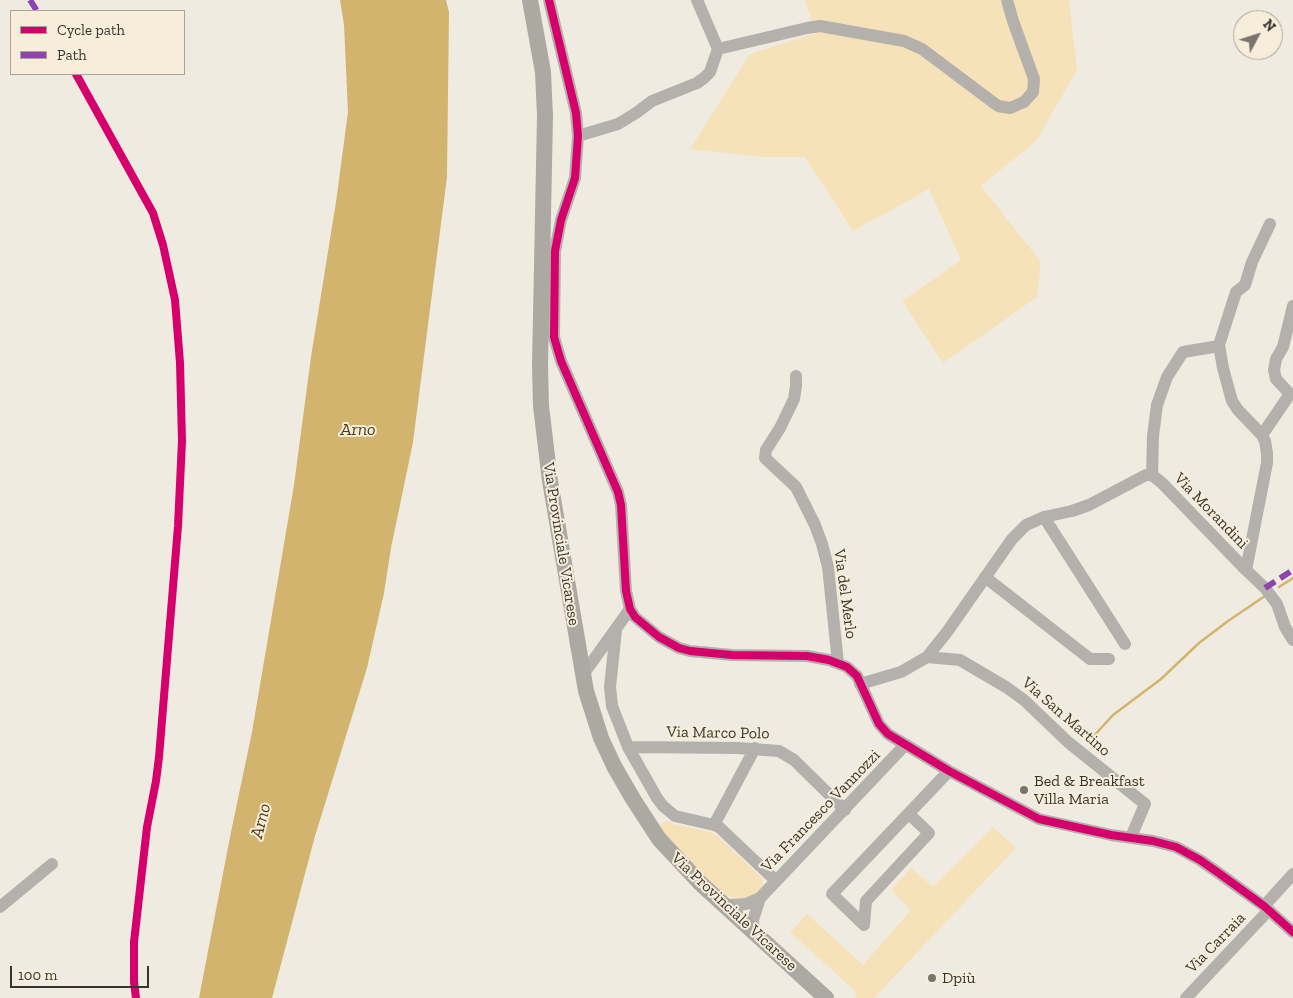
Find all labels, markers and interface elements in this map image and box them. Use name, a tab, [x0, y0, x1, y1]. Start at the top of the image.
legend	[10, 10, 185, 75]
north arrow	[1233, 10, 1283, 60]
text: N	[1259, 16, 1279, 35]
text: Cycle path	[57, 21, 125, 39]
text: Path	[57, 46, 87, 64]
water label: Arno	[340, 419, 376, 441]
street label: Via Provinciale Vicarese	[539, 461, 583, 627]
street label: Via Morandini	[1170, 469, 1252, 553]
street label: Via del Merlo	[829, 548, 861, 640]
street label: Via San Martino	[1018, 673, 1114, 761]
street label: Via Marco Polo	[666, 723, 770, 743]
street label: Via Francesco Vannozzi	[758, 746, 884, 876]
place label: Bed & Breakfast Villa Maria	[1034, 771, 1145, 809]
marker: Bed & Breakfast Villa Maria	[1018, 784, 1030, 796]
water label: Arno	[246, 801, 276, 841]
street label: Via Provinciale Vicarese	[667, 849, 801, 975]
street label: Via Carraia	[1182, 909, 1250, 977]
scale bar	[12, 956, 151, 988]
text: 100 m	[18, 966, 57, 984]
place label: Dpiù	[942, 968, 976, 988]
marker: Dpiù	[926, 972, 938, 984]

